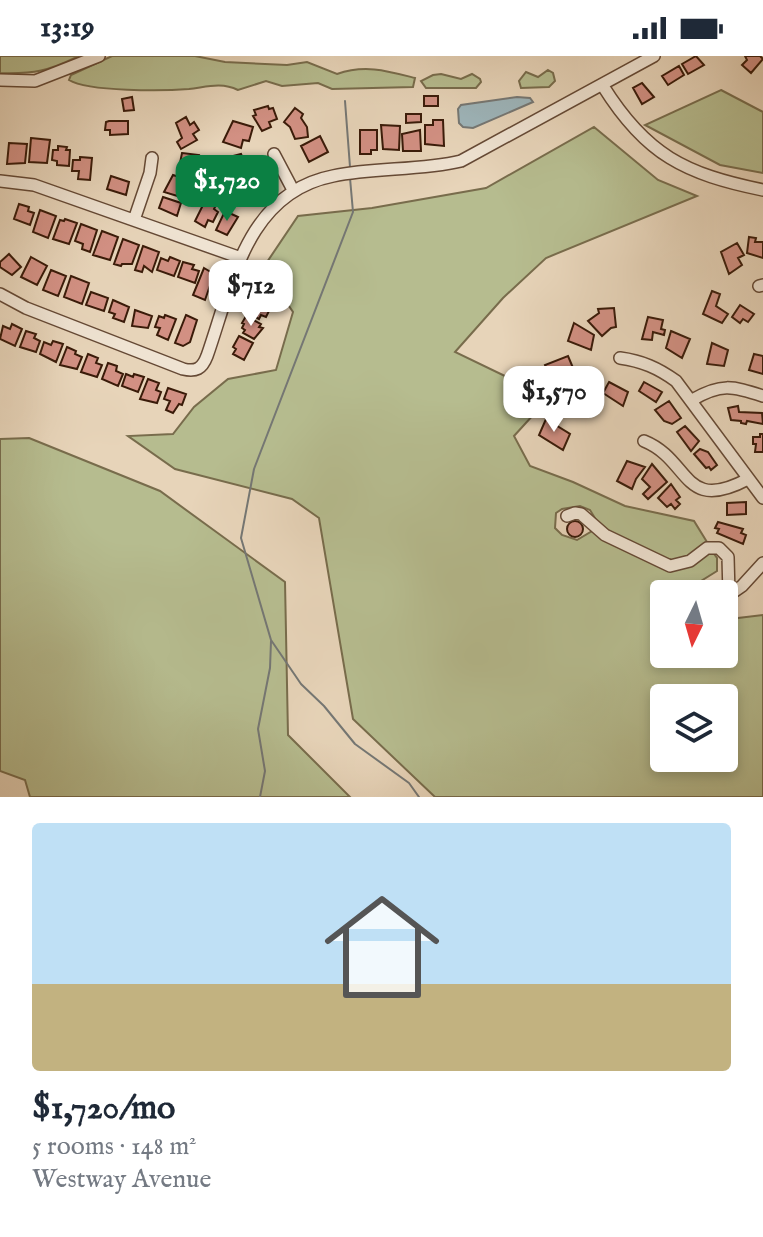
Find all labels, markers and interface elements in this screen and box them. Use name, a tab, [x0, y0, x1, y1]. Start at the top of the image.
text: 13:19	[40, 9, 95, 47]
pin: $1,720	[162, 155, 292, 223]
text: $1,720	[194, 164, 260, 197]
pin: $712	[204, 260, 298, 328]
text: $712	[227, 269, 275, 302]
pin: $1,570	[489, 366, 619, 434]
text: $1,570	[521, 375, 587, 408]
north arrow	[650, 580, 738, 668]
map controls	[650, 580, 738, 772]
button: layers	[650, 684, 738, 772]
icon: home	[310, 875, 454, 1019]
text: $1,720/mo	[32, 1087, 175, 1130]
text: 5 rooms · 148 m²	[32, 1130, 197, 1163]
text: Westway Avenue	[32, 1163, 211, 1196]

